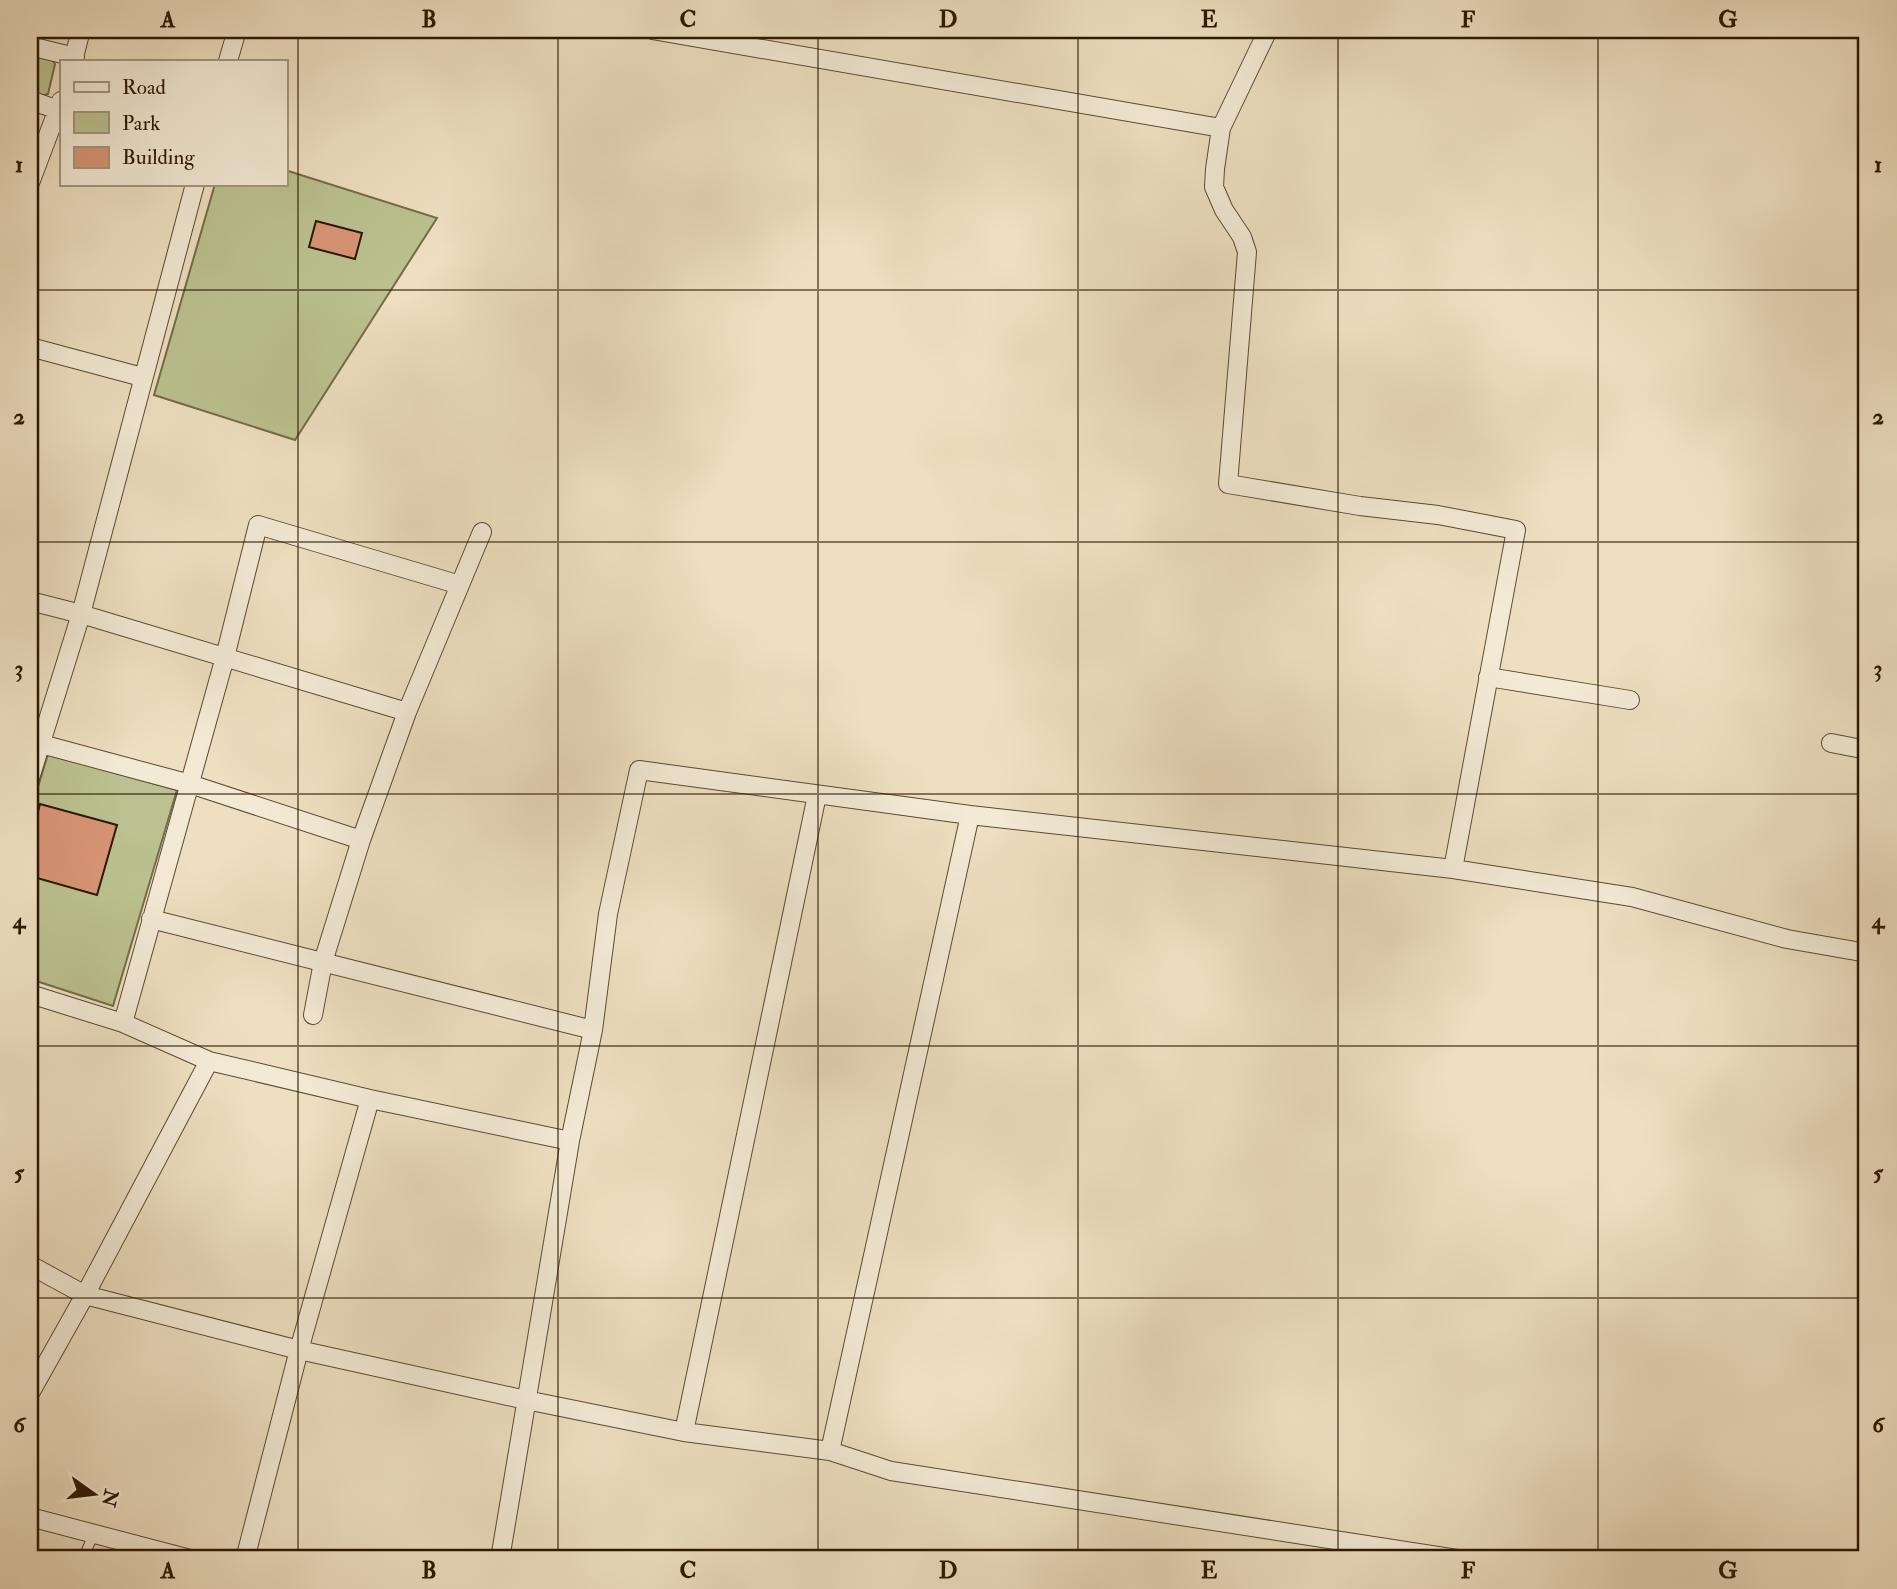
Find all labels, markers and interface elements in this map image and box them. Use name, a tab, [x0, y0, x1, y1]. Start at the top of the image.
text: A	[160, 5, 176, 34]
text: B	[421, 5, 437, 34]
text: C	[680, 5, 696, 34]
text: D	[939, 5, 957, 34]
text: E	[1201, 5, 1218, 34]
text: F	[1461, 5, 1476, 34]
text: G	[1718, 5, 1738, 34]
legend	[60, 60, 287, 186]
text: Road	[122, 74, 167, 101]
text: Park	[122, 110, 160, 137]
text: Building	[122, 144, 195, 171]
text: 1	[15, 150, 23, 179]
text: 1	[1874, 150, 1882, 179]
text: 2	[13, 402, 25, 431]
text: 2	[1872, 402, 1884, 431]
text: 3	[15, 654, 23, 683]
text: 3	[1874, 654, 1882, 683]
text: 4	[12, 906, 27, 935]
text: 4	[1871, 906, 1886, 935]
text: 5	[14, 1158, 25, 1187]
text: 5	[1873, 1158, 1884, 1187]
text: 6	[13, 1410, 27, 1439]
text: 6	[1872, 1410, 1886, 1439]
north arrow	[60, 1460, 130, 1530]
text: N	[96, 1486, 123, 1510]
text: A	[160, 1556, 176, 1585]
text: B	[421, 1556, 437, 1585]
text: C	[680, 1556, 696, 1585]
text: D	[939, 1556, 957, 1585]
text: E	[1201, 1556, 1218, 1585]
text: F	[1461, 1556, 1476, 1585]
text: G	[1718, 1556, 1738, 1585]

